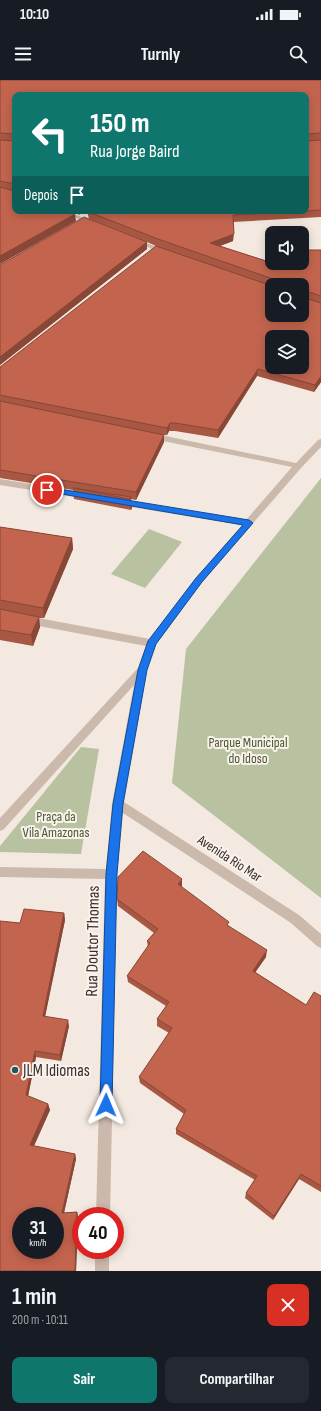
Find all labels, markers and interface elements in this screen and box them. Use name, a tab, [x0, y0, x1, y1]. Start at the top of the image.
text: 10:10	[20, 5, 49, 24]
icon: menu	[12, 43, 34, 65]
icon: search	[287, 43, 309, 65]
text: Turnly	[141, 44, 180, 65]
text: 150 m	[90, 107, 150, 140]
icon: left	[24, 108, 76, 160]
text: Rua Jorge Baird	[90, 141, 179, 162]
icon: arrive	[66, 184, 88, 206]
text: Depois	[24, 186, 58, 205]
map controls	[265, 226, 309, 374]
button: sound	[265, 226, 309, 270]
button: search	[265, 278, 309, 322]
button: layers	[265, 330, 309, 374]
pin	[30, 473, 64, 507]
icon: arrive	[36, 479, 58, 501]
park label: Parque Municipal do Idoso	[208, 734, 288, 767]
park label: Praça da Vila Amazonas	[23, 808, 89, 841]
street label: Avenida Rio Mar	[193, 831, 265, 886]
street label: Rua Doutor Thomas	[82, 885, 104, 997]
place label: JLM Idiomas	[22, 1061, 90, 1081]
marker: JLM Idiomas	[10, 1065, 20, 1075]
position arrow	[85, 1084, 127, 1126]
speed limit sign: 40	[72, 1207, 124, 1259]
text: 31	[30, 1216, 46, 1240]
text: km/h	[29, 1237, 47, 1249]
text: 1 min	[12, 1282, 57, 1311]
button: close	[267, 1284, 309, 1326]
text: 200 m · 10:11	[12, 1312, 68, 1328]
button: Sair	[12, 1357, 157, 1403]
button: Compartilhar	[165, 1357, 309, 1403]

